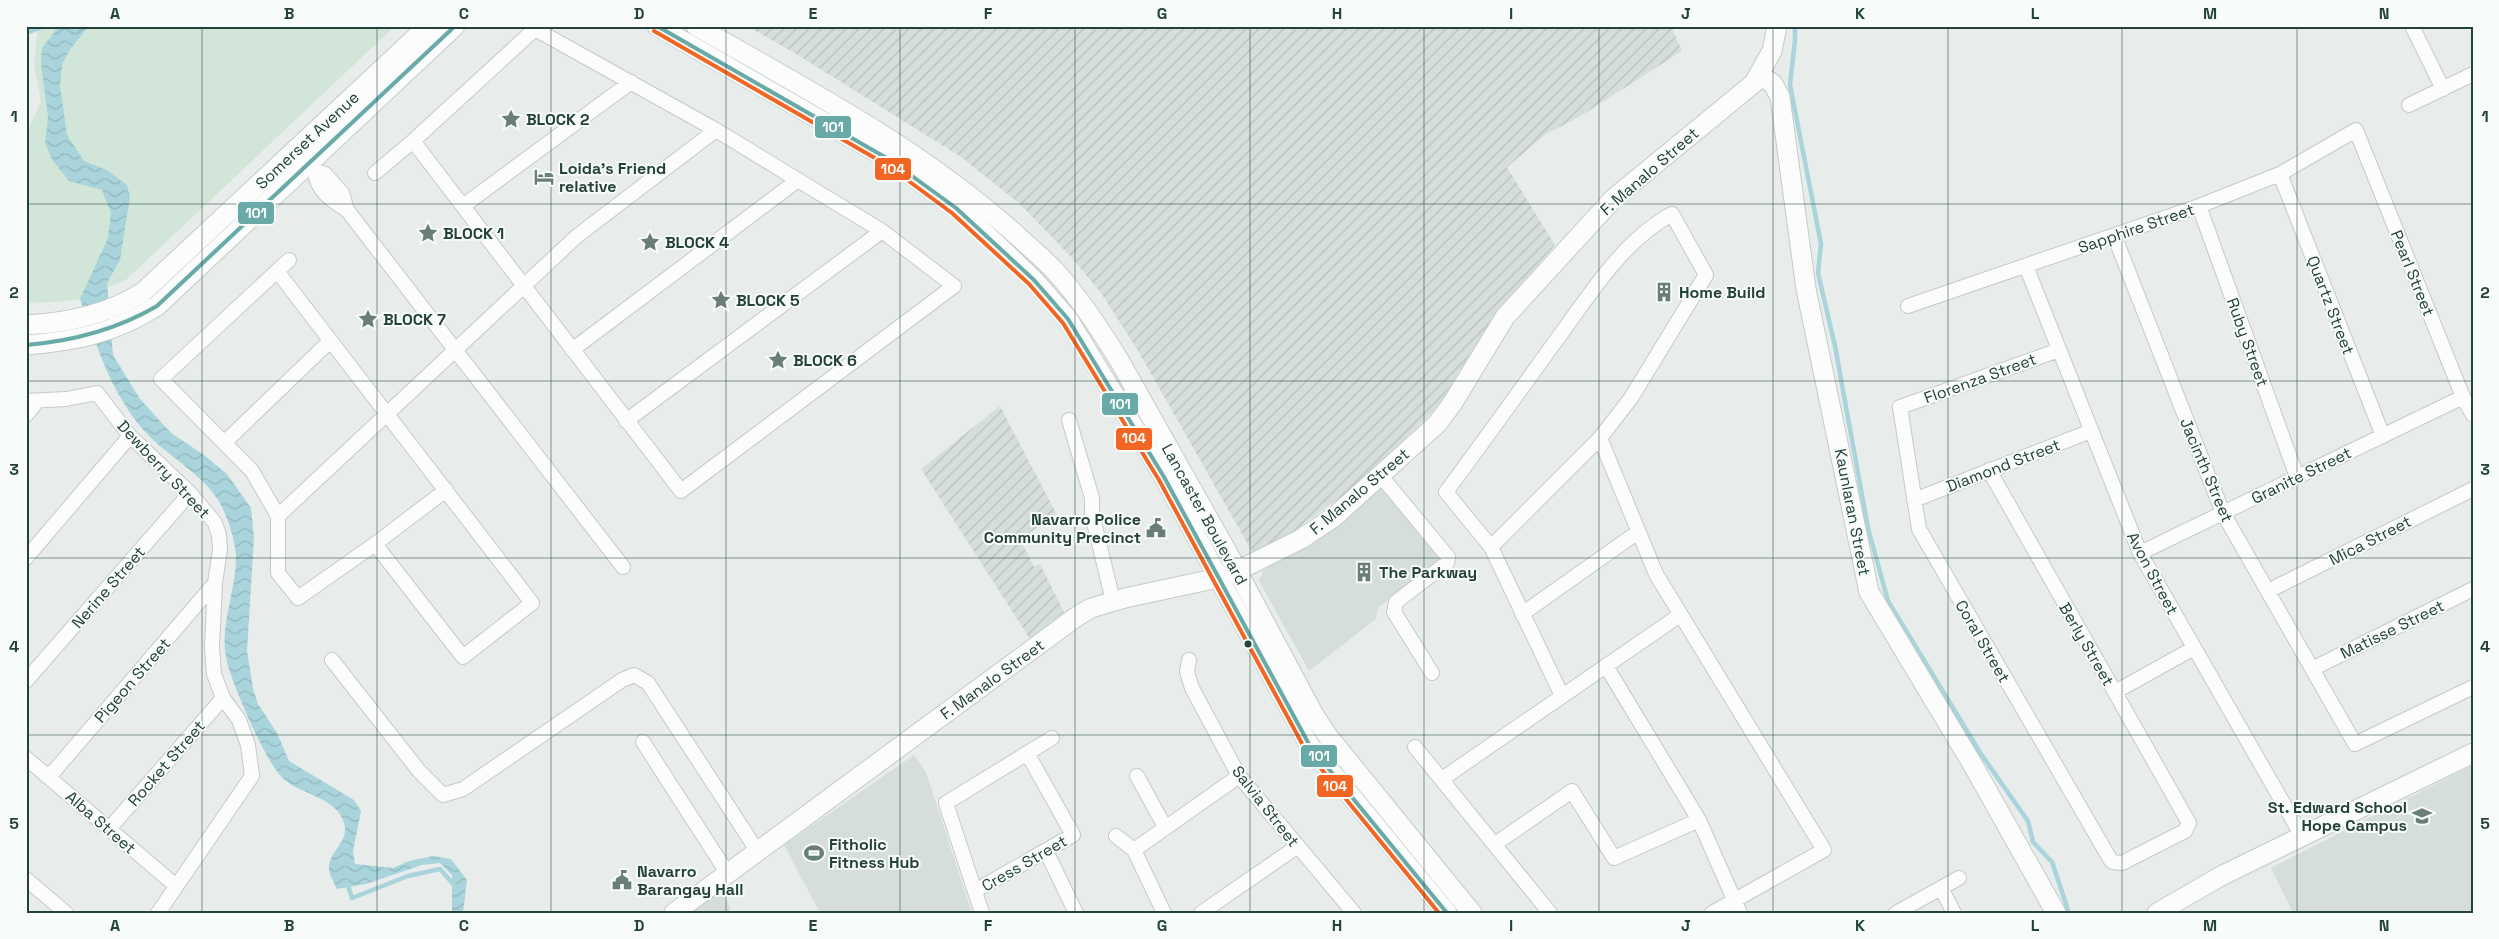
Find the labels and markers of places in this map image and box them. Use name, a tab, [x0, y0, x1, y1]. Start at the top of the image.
place icon: BLOCK 2	[500, 108, 522, 130]
place label: BLOCK 2	[526, 109, 590, 130]
place label: Loida’s Friend relative	[559, 158, 666, 197]
hotel icon: Loida’s Friend relative	[533, 166, 555, 188]
place icon: BLOCK 1	[417, 222, 439, 244]
place label: BLOCK 1	[443, 223, 504, 244]
place icon: BLOCK 4	[639, 231, 661, 253]
place label: BLOCK 4	[665, 232, 729, 253]
building icon: Home Build	[1653, 281, 1675, 303]
place label: Home Build	[1679, 282, 1765, 303]
place icon: BLOCK 5	[710, 289, 732, 311]
place label: BLOCK 5	[736, 290, 800, 311]
place icon: BLOCK 7	[357, 308, 379, 330]
place label: BLOCK 7	[383, 309, 446, 330]
place icon: BLOCK 6	[767, 349, 789, 371]
place label: BLOCK 6	[793, 350, 857, 371]
place label: Navarro Police Community Precinct	[984, 509, 1141, 548]
public building icon: Navarro Police Community Precinct	[1145, 517, 1167, 539]
building icon: The Parkway	[1353, 561, 1375, 583]
place label: The Parkway	[1379, 562, 1477, 583]
unlabelled marker	[1243, 639, 1253, 649]
place label: St. Edward School Hope Campus	[2268, 797, 2407, 836]
school or university icon: St. Edward School Hope Campus	[2411, 805, 2433, 827]
place label: Fitholic Fitness Hub	[829, 834, 920, 873]
sports icon: Fitholic Fitness Hub	[803, 842, 825, 864]
place label: Navarro Barangay Hall	[637, 861, 744, 900]
public building icon: Navarro Barangay Hall	[611, 869, 633, 891]

